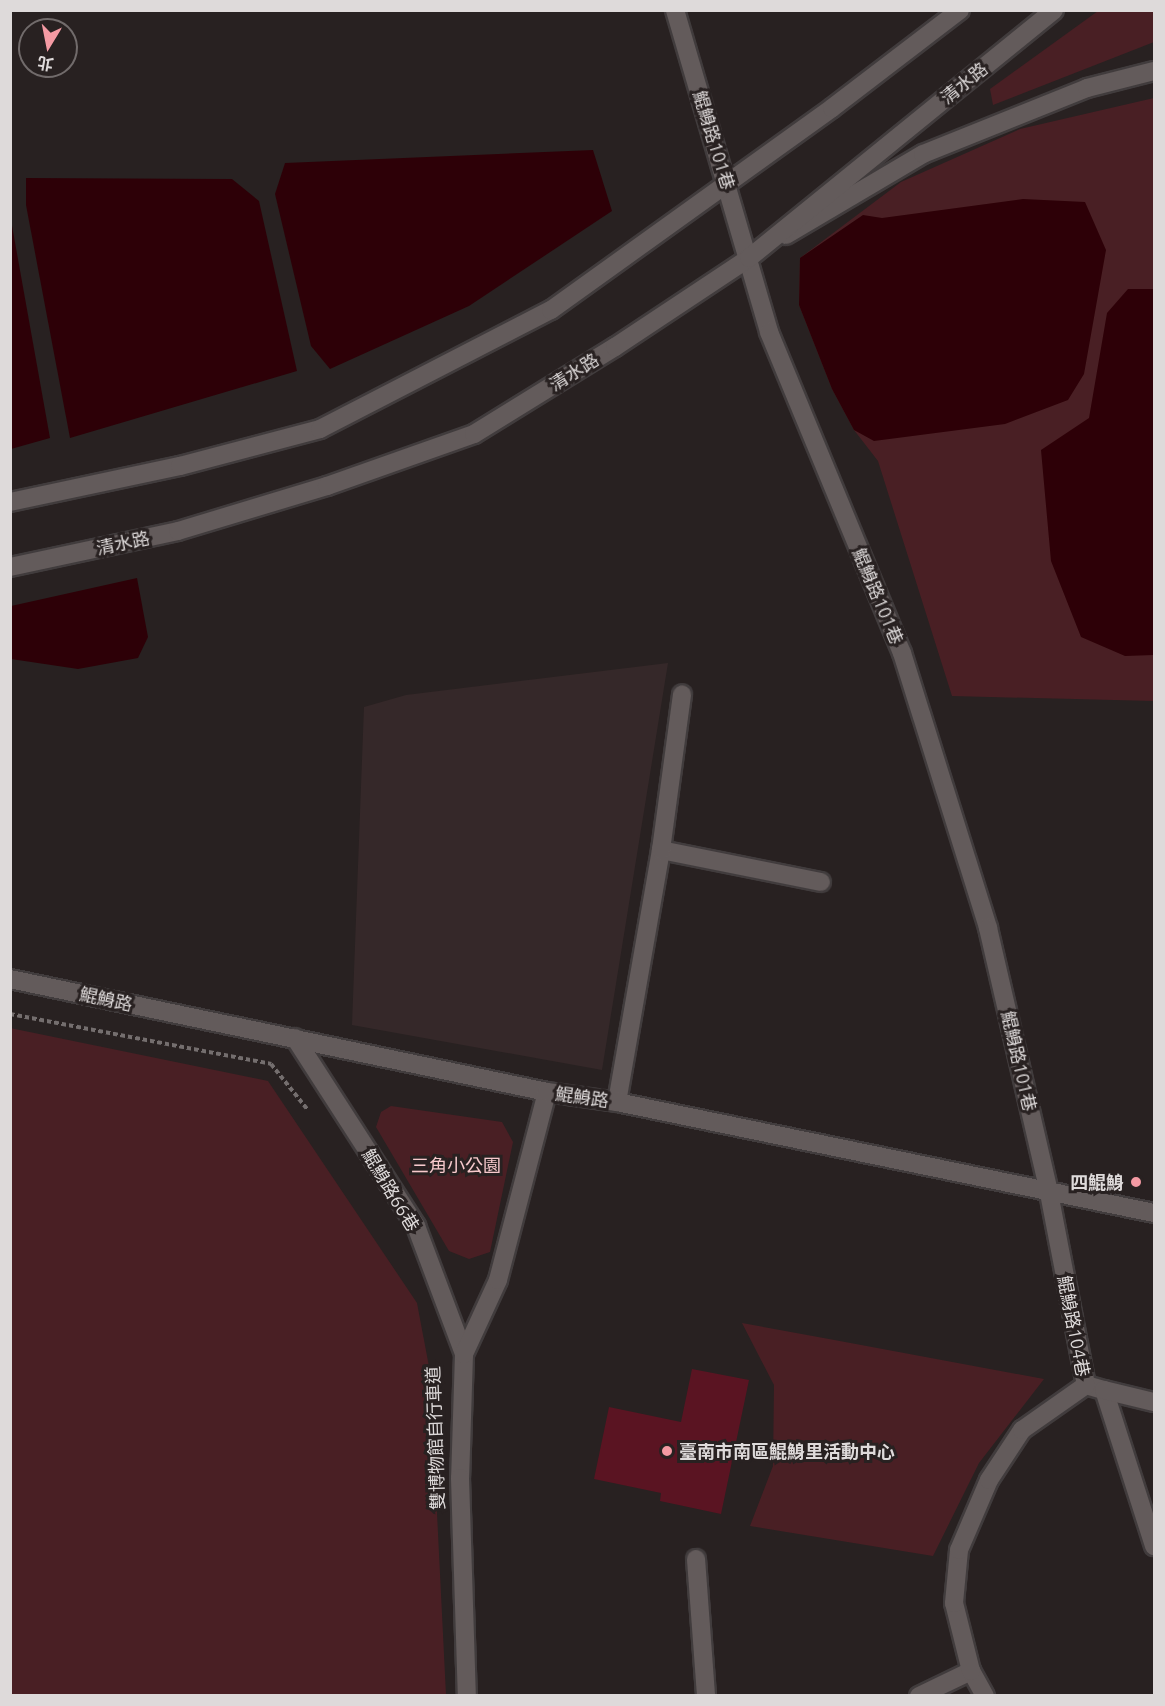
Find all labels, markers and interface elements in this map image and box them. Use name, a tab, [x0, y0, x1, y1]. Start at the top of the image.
north arrow	[18, 18, 78, 78]
text: 北	[36, 54, 55, 74]
street label: 清水路	[936, 58, 992, 108]
street label: 鯤鯓路101巷	[689, 88, 739, 192]
street label: 清水路	[545, 349, 603, 395]
street label: 清水路	[94, 527, 152, 559]
street label: 鯤鯓路101巷	[848, 545, 908, 647]
street label: 鯤鯓路	[77, 983, 135, 1015]
street label: 鯤鯓路101巷	[997, 1009, 1041, 1113]
street label: 鯤鯓路	[554, 1083, 610, 1111]
street label: 鯤鯓路66巷	[358, 1145, 424, 1235]
park label: 三角小公園	[411, 1154, 501, 1176]
place label: 四鯤鯓	[1070, 1171, 1124, 1193]
marker: 四鯤鯓	[1129, 1175, 1143, 1189]
street label: 鯤鯓路104巷	[1054, 1274, 1094, 1378]
street label: 雙博物館自行車道	[422, 1366, 448, 1510]
place label: 臺南市南區鯤鯓里活動中心	[679, 1440, 895, 1462]
marker: 臺南市南區鯤鯓里活動中心	[660, 1444, 674, 1458]

